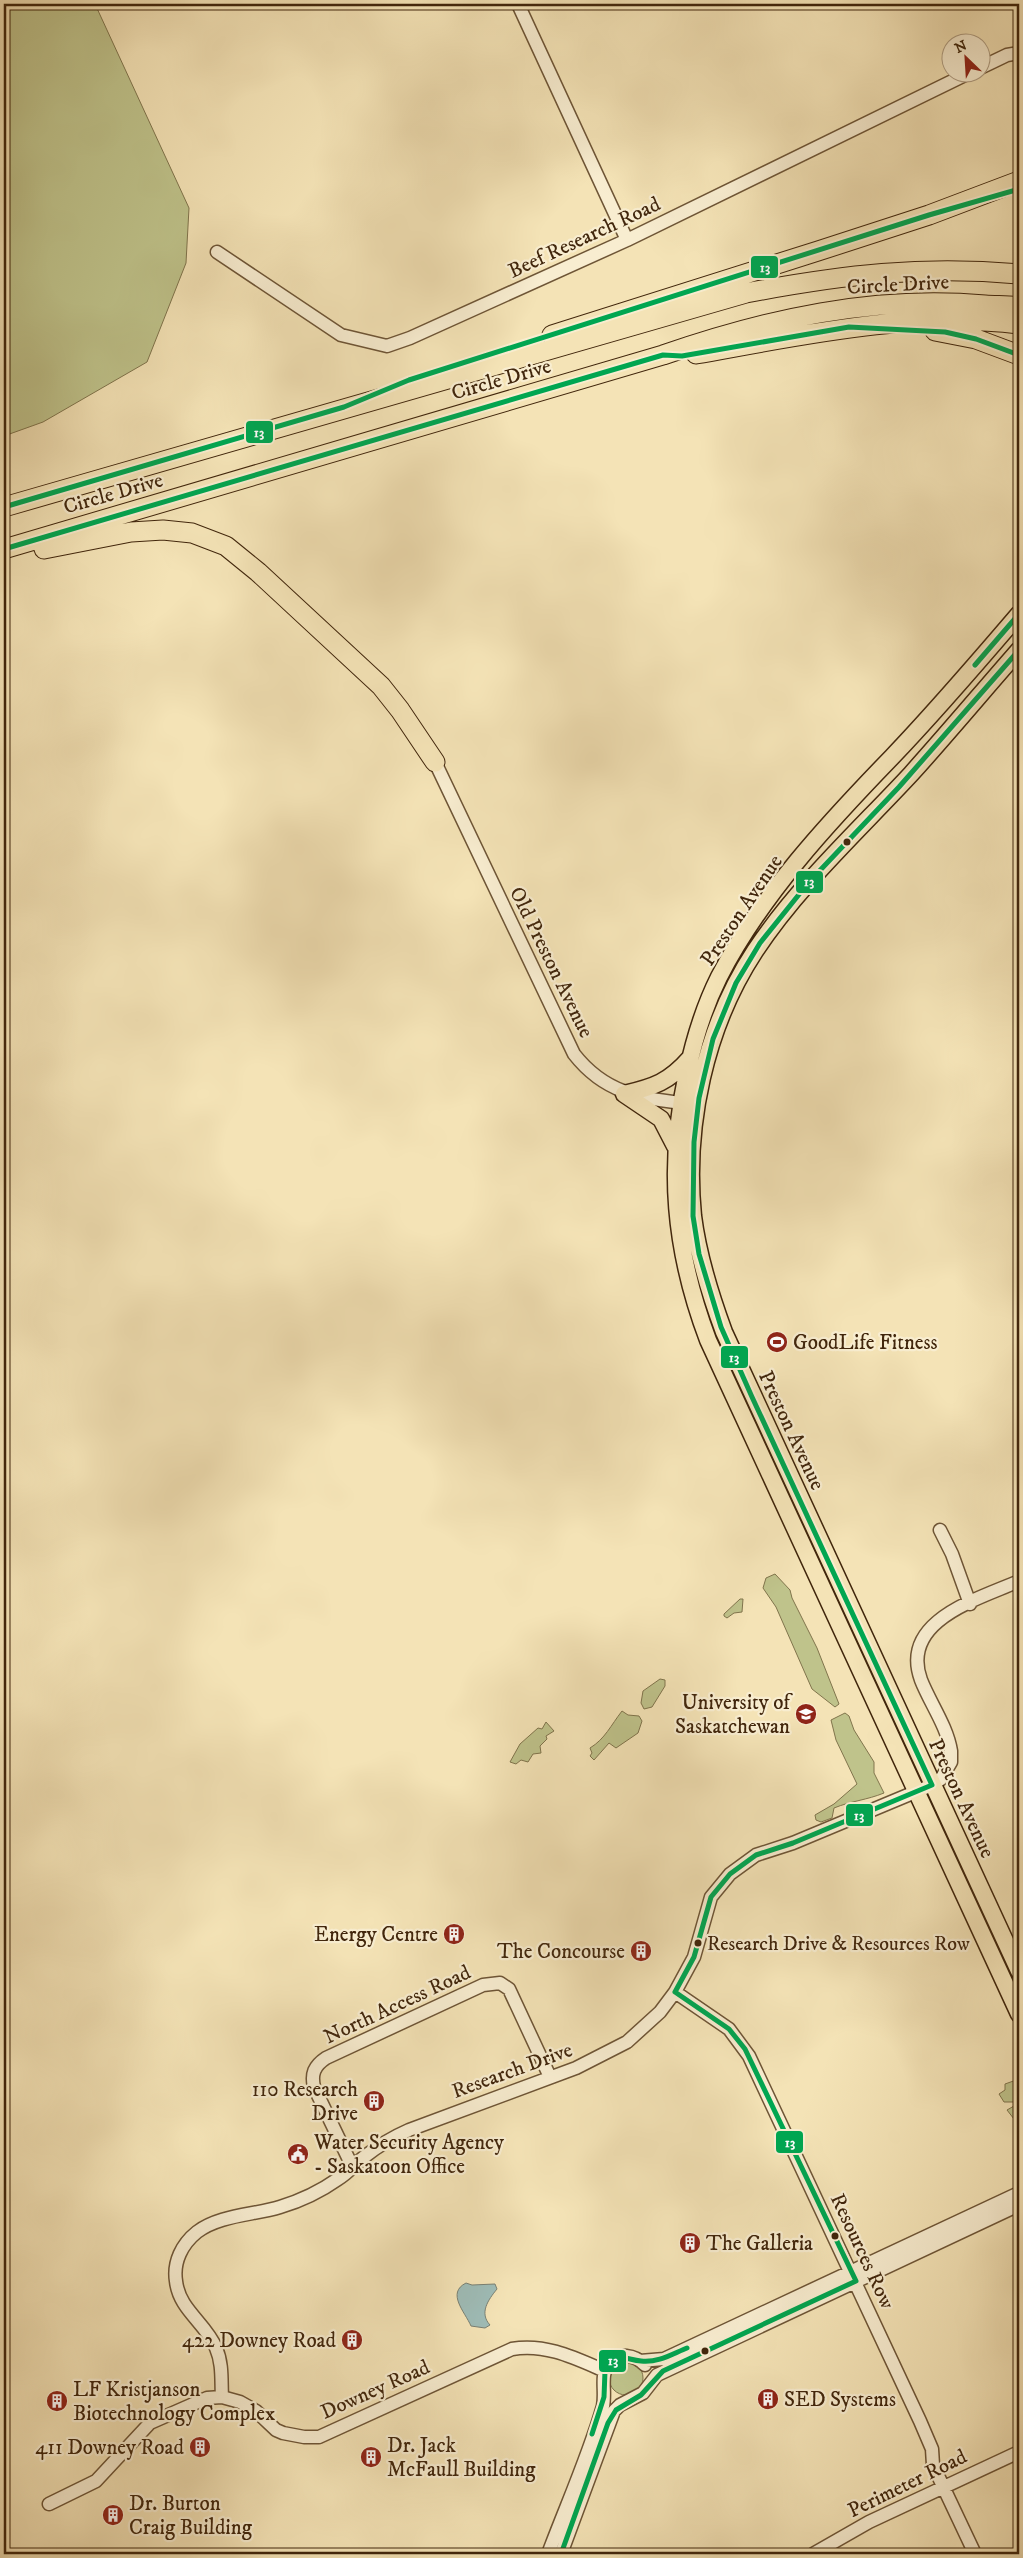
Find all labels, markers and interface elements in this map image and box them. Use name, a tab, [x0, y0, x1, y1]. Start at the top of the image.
north arrow	[940, 32, 990, 82]
text: N	[952, 36, 970, 58]
street label: Beef Research Road	[504, 191, 665, 285]
line badge: 13	[750, 255, 779, 279]
text: 13	[760, 259, 770, 277]
street label: Circle Drive	[846, 269, 950, 301]
street label: Circle Drive	[449, 353, 554, 407]
line badge: 13	[245, 420, 274, 444]
text: 13	[254, 424, 264, 442]
street label: Circle Drive	[61, 467, 166, 521]
unlabelled marker	[842, 837, 852, 847]
street label: Preston Avenue	[695, 850, 789, 971]
line badge: 13	[795, 870, 824, 894]
text: 13	[804, 873, 814, 891]
street label: Old Preston Avenue	[503, 883, 599, 1042]
sports icon: GoodLife Fitness	[765, 1330, 789, 1354]
place label: GoodLife Fitness	[793, 1330, 938, 1356]
line badge: 13	[720, 1345, 749, 1369]
text: 13	[729, 1349, 739, 1367]
street label: Preston Avenue	[752, 1367, 830, 1494]
place label: University of Saskatchewan	[675, 1690, 793, 1740]
school or university icon: University of Saskatchewan	[794, 1702, 818, 1726]
street label: Preston Avenue	[922, 1735, 1000, 1862]
line badge: 13	[845, 1803, 874, 1827]
text: 13	[854, 1807, 864, 1825]
place label: Energy Centre	[314, 1922, 438, 1948]
building icon: Energy Centre	[442, 1922, 466, 1946]
place label: Research Drive & Resources Row	[707, 1932, 970, 1957]
marker: Research Drive & Resources Row	[693, 1938, 703, 1948]
place label: The Concourse	[497, 1939, 625, 1965]
building icon: The Concourse	[629, 1939, 653, 1963]
street label: North Access Road	[320, 1959, 476, 2050]
street label: Research Drive	[449, 2037, 576, 2105]
place label: 110 Research Drive	[252, 2077, 358, 2127]
building icon: 110 Research Drive	[362, 2089, 386, 2113]
place label: Water Security Agency - Saskatoon Office	[313, 2130, 505, 2180]
line badge: 13	[775, 2130, 804, 2154]
text: 13	[785, 2134, 795, 2152]
public building icon: Water Security Agency - Saskatoon Office	[286, 2142, 310, 2166]
street label: Resources Row	[824, 2190, 900, 2314]
building icon: The Galleria	[678, 2231, 702, 2255]
place label: The Galleria	[706, 2231, 813, 2257]
unlabelled marker	[830, 2231, 840, 2241]
place label: 422 Downey Road	[182, 2328, 337, 2354]
building icon: 422 Downey Road	[340, 2328, 364, 2352]
unlabelled marker	[700, 2346, 710, 2356]
line badge: 13	[598, 2349, 627, 2373]
text: 13	[608, 2352, 618, 2370]
street label: Downey Road	[317, 2354, 435, 2426]
place label: LF Kristjanson Biotechnology Complex	[73, 2377, 275, 2427]
building icon: SED Systems	[756, 2387, 780, 2411]
place label: SED Systems	[784, 2387, 896, 2413]
building icon: LF Kristjanson Biotechnology Complex	[45, 2389, 69, 2413]
place label: Dr. Jack McFaull Building	[387, 2433, 536, 2483]
place label: 411 Downey Road	[35, 2435, 185, 2461]
building icon: 411 Downey Road	[188, 2435, 212, 2459]
street label: Perimeter Road	[844, 2444, 972, 2524]
building icon: Dr. Jack McFaull Building	[359, 2445, 383, 2469]
place label: Dr. Burton Craig Building	[129, 2491, 253, 2541]
building icon: Dr. Burton Craig Building	[101, 2503, 125, 2527]

